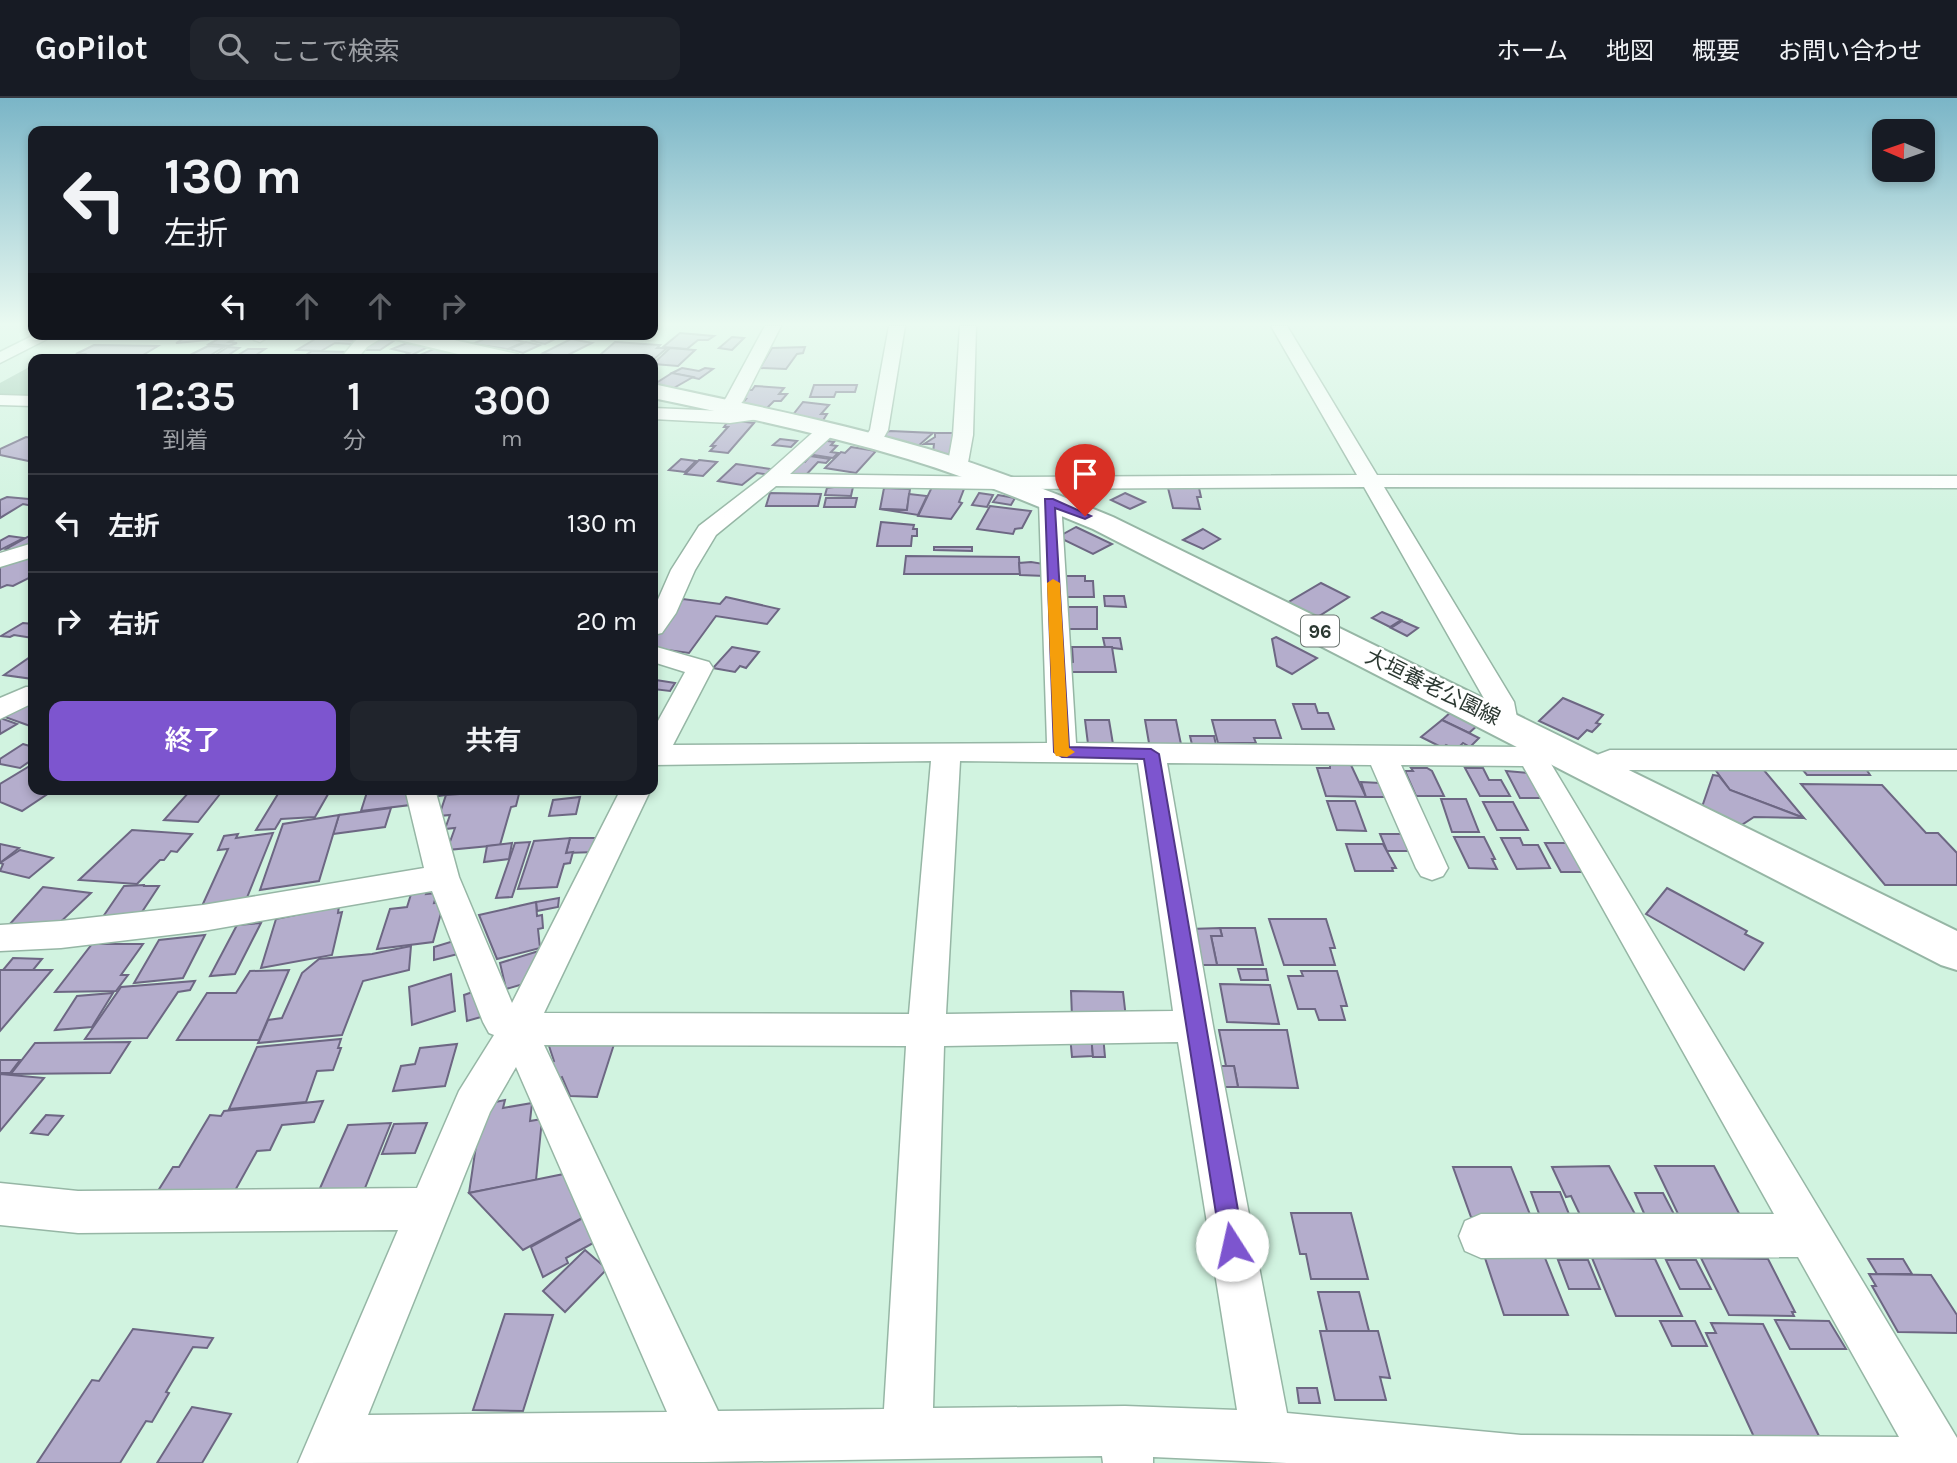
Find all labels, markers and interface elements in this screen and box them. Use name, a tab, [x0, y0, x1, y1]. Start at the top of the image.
search box	[190, 17, 680, 80]
text: GoPilot	[35, 29, 148, 67]
icon: search	[214, 29, 252, 67]
text: ここで検索	[270, 36, 400, 67]
text: ホーム	[1497, 37, 1568, 65]
text: 地図	[1606, 37, 1654, 65]
text: 概要	[1692, 37, 1740, 65]
text: お問い合わせ	[1778, 37, 1922, 65]
north arrow	[1872, 119, 1936, 182]
map controls	[1872, 119, 1935, 182]
text: 130 m	[164, 148, 302, 205]
icon: left	[49, 154, 140, 245]
text: 左折	[164, 215, 228, 252]
icon: left	[215, 287, 253, 325]
icon: ahead	[288, 287, 326, 325]
icon: ahead	[361, 287, 399, 325]
icon: right	[434, 287, 472, 325]
text: 12:35	[135, 371, 236, 421]
text: 1	[347, 371, 362, 421]
text: 300	[473, 375, 551, 425]
text: m	[501, 425, 523, 452]
text: 到着	[162, 427, 208, 454]
text: 分	[343, 427, 366, 454]
pin	[1055, 444, 1115, 516]
icon: arrive	[1066, 455, 1104, 493]
icon: left	[49, 504, 87, 542]
text: 130 m	[567, 508, 637, 539]
text: 左折	[108, 511, 160, 542]
icon: right	[49, 602, 87, 640]
text: 20 m	[576, 606, 637, 637]
text: 右折	[108, 609, 160, 640]
road number: 96	[1301, 616, 1339, 646]
street label: 大垣養老公園線	[1362, 644, 1504, 730]
button: 終了	[49, 701, 336, 781]
button: 共有	[350, 701, 637, 781]
position arrow	[1195, 1208, 1269, 1282]

